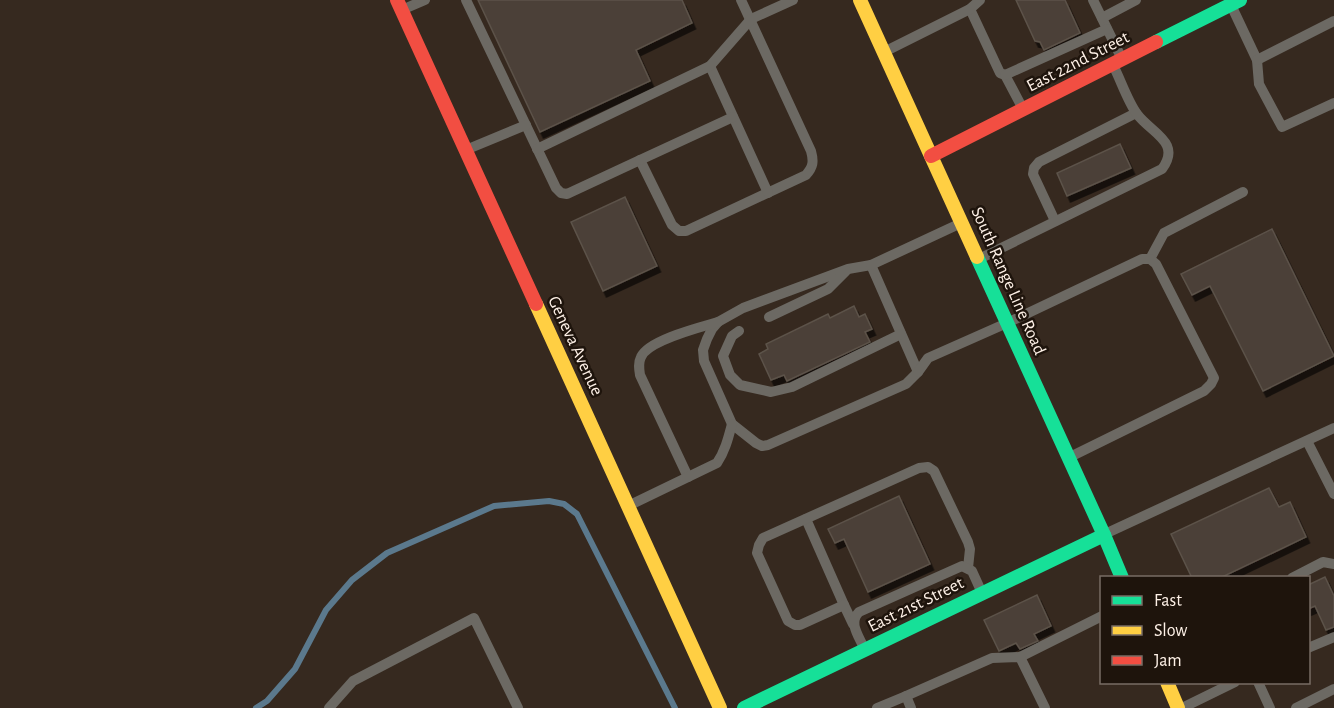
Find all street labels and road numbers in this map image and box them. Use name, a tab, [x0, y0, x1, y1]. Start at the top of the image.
street label: East 22nd Street	[1024, 28, 1132, 96]
street label: South Range Line Road	[967, 204, 1049, 358]
street label: Geneva Avenue	[544, 294, 606, 398]
street label: East 21st Street	[865, 574, 967, 636]

